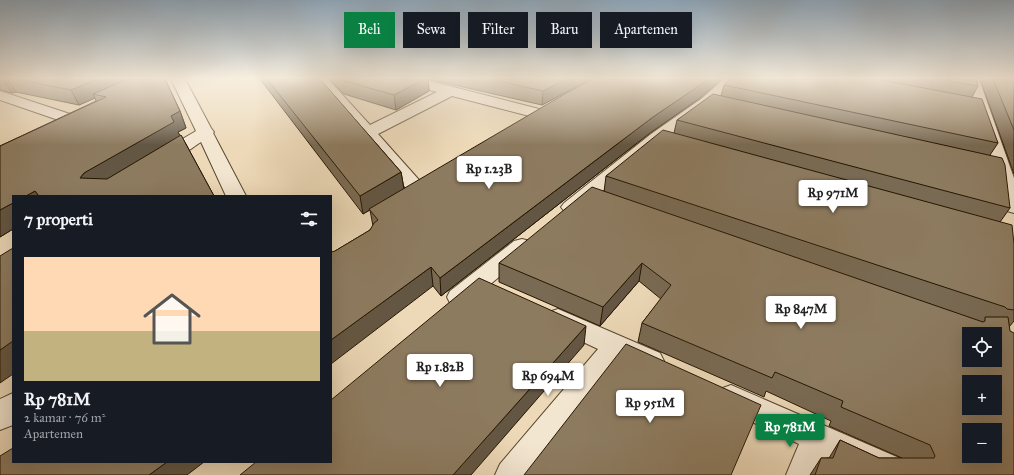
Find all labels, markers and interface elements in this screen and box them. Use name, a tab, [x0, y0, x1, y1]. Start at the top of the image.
chip: Beli	[344, 12, 395, 48]
chip: Sewa	[403, 12, 460, 48]
chip: Filter	[468, 12, 528, 48]
chip: Baru	[536, 12, 592, 48]
chip: Apartemen	[600, 12, 692, 48]
pin: Rp 1.23B	[448, 156, 530, 190]
text: Rp 1.23B	[466, 161, 512, 177]
pin: Rp 971M	[796, 180, 870, 214]
text: Rp 971M	[808, 185, 858, 201]
icon: filters	[298, 208, 320, 230]
text: 7 properti	[24, 209, 93, 230]
icon: home	[136, 283, 208, 355]
pin: Rp 847M	[764, 296, 838, 330]
text: Rp 847M	[775, 301, 827, 317]
map controls	[962, 327, 1002, 463]
button: locate	[962, 327, 1002, 367]
pin: Rp 1.82B	[399, 354, 481, 388]
text: Rp 1.82B	[416, 359, 464, 375]
pin: Rp 694M	[511, 363, 585, 397]
text: Rp 694M	[522, 368, 574, 384]
button: +	[962, 375, 1002, 415]
text: Rp 781M	[24, 389, 90, 410]
pin: Rp 951M	[613, 390, 687, 424]
text: Rp 951M	[625, 395, 675, 411]
text: 2 kamar · 76 m²	[24, 410, 106, 426]
pin: Rp 781M	[753, 414, 827, 448]
text: Rp 781M	[765, 419, 815, 435]
button: −	[962, 423, 1002, 463]
text: Apartemen	[24, 426, 83, 442]

